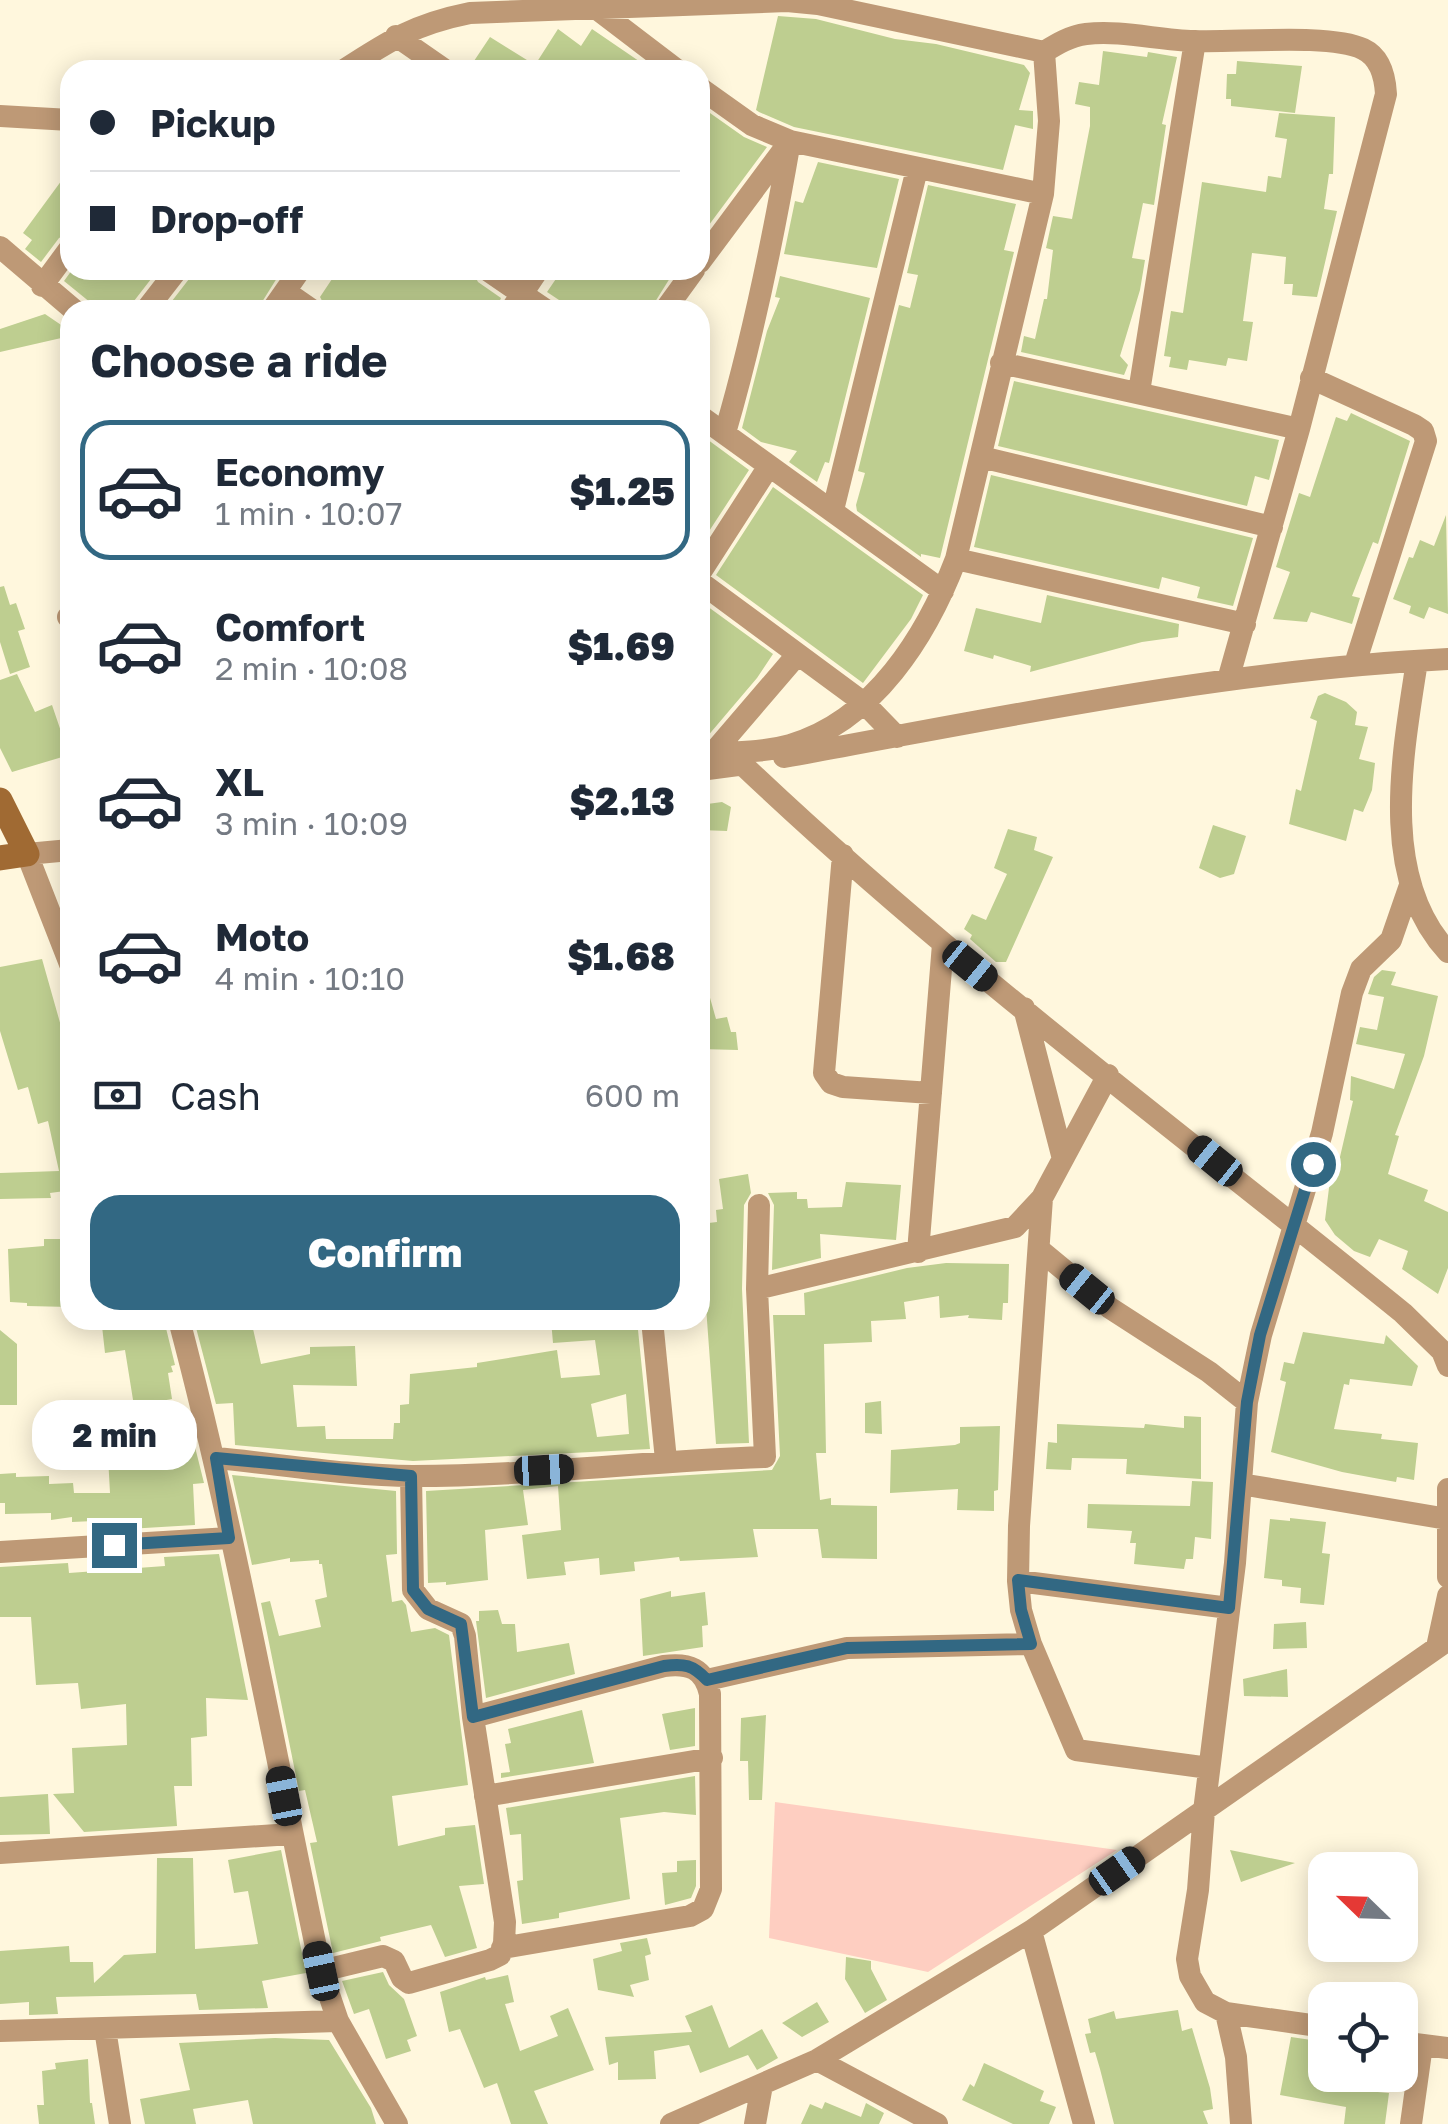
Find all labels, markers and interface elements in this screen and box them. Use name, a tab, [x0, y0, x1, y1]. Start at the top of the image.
text: Pickup	[150, 100, 276, 145]
text: Drop-off	[150, 196, 303, 241]
text: Choose a ride	[90, 333, 388, 387]
icon: car	[95, 445, 185, 535]
text: Economy	[215, 449, 384, 494]
text: $1.25	[569, 468, 675, 513]
text: 1 min · 10:07	[215, 494, 402, 532]
icon: car	[95, 600, 185, 690]
text: Comfort	[215, 604, 365, 649]
text: $1.69	[568, 623, 675, 668]
text: 2 min · 10:08	[215, 649, 408, 687]
icon: car	[95, 755, 185, 845]
text: XL	[215, 759, 264, 804]
text: $2.13	[569, 778, 675, 823]
text: 3 min · 10:09	[215, 804, 408, 842]
icon: car	[95, 910, 185, 1000]
text: Moto	[215, 914, 309, 959]
text: $1.68	[567, 933, 675, 978]
car	[937, 935, 1003, 997]
text: 4 min · 10:10	[215, 959, 405, 997]
icon: cash	[90, 1068, 145, 1123]
text: Cash	[170, 1073, 261, 1118]
text: 600 m	[585, 1076, 680, 1114]
car	[1182, 1130, 1248, 1192]
route start	[1291, 1142, 1336, 1187]
button: Confirm	[90, 1195, 680, 1310]
car	[1054, 1258, 1120, 1320]
callout: 2 min	[32, 1400, 196, 1470]
text: 2 min	[72, 1416, 157, 1454]
car	[513, 1453, 575, 1487]
route end	[92, 1523, 137, 1568]
car	[264, 1764, 304, 1828]
car	[1084, 1842, 1150, 1900]
north arrow	[1308, 1852, 1418, 1962]
map controls	[1308, 1852, 1418, 2092]
car	[300, 1939, 342, 2003]
button: locate	[1308, 1982, 1418, 2092]

